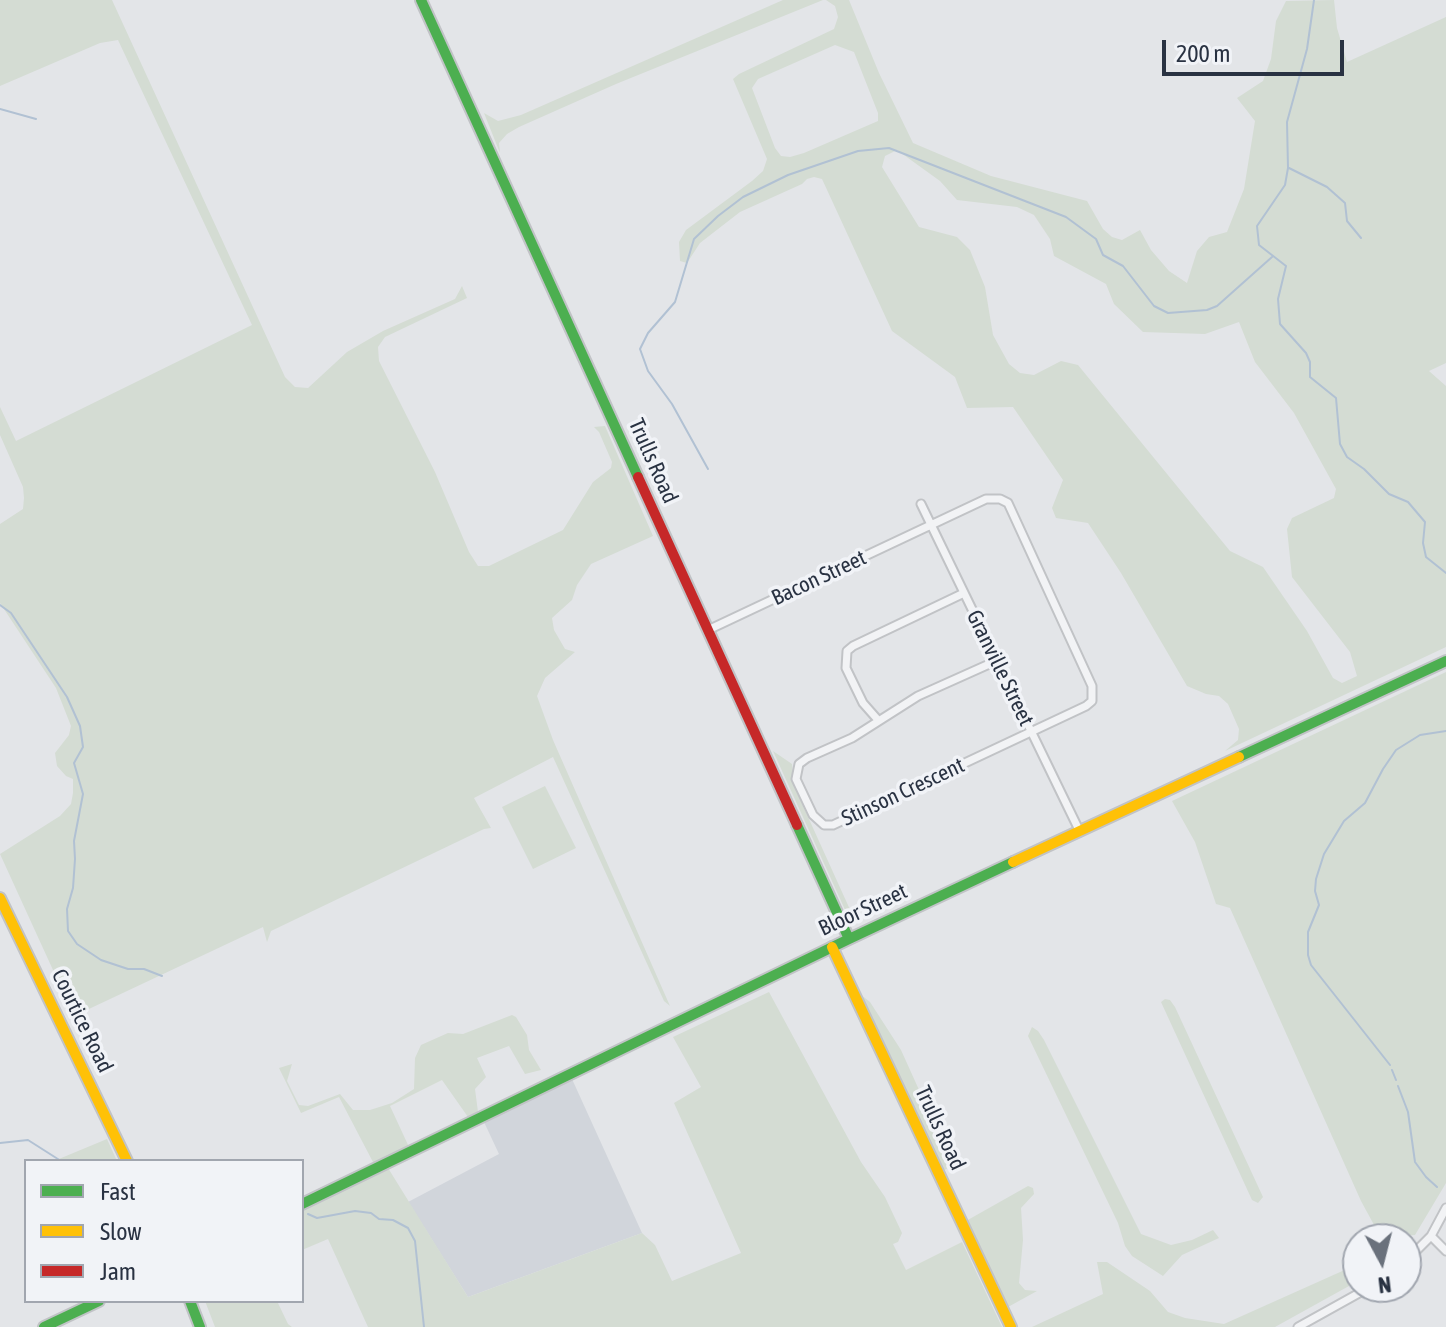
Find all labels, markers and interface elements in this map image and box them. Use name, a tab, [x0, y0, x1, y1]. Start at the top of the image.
scale bar	[1166, 24, 1348, 74]
text: 200 m	[1176, 40, 1230, 67]
street label: Trulls Road	[623, 415, 683, 507]
street label: Bacon Street	[768, 545, 870, 611]
street label: Granville Street	[961, 606, 1039, 730]
street label: Stinson Crescent	[837, 752, 969, 832]
street label: Bloor Street	[815, 878, 911, 942]
street label: Courtice Road	[46, 965, 118, 1077]
street label: Trulls Road	[909, 1082, 971, 1174]
legend	[24, 1159, 304, 1303]
text: Fast	[100, 1178, 136, 1205]
text: Slow	[100, 1218, 142, 1245]
north arrow	[1342, 1223, 1422, 1303]
text: Jam	[100, 1258, 136, 1285]
text: N	[1377, 1271, 1393, 1299]

